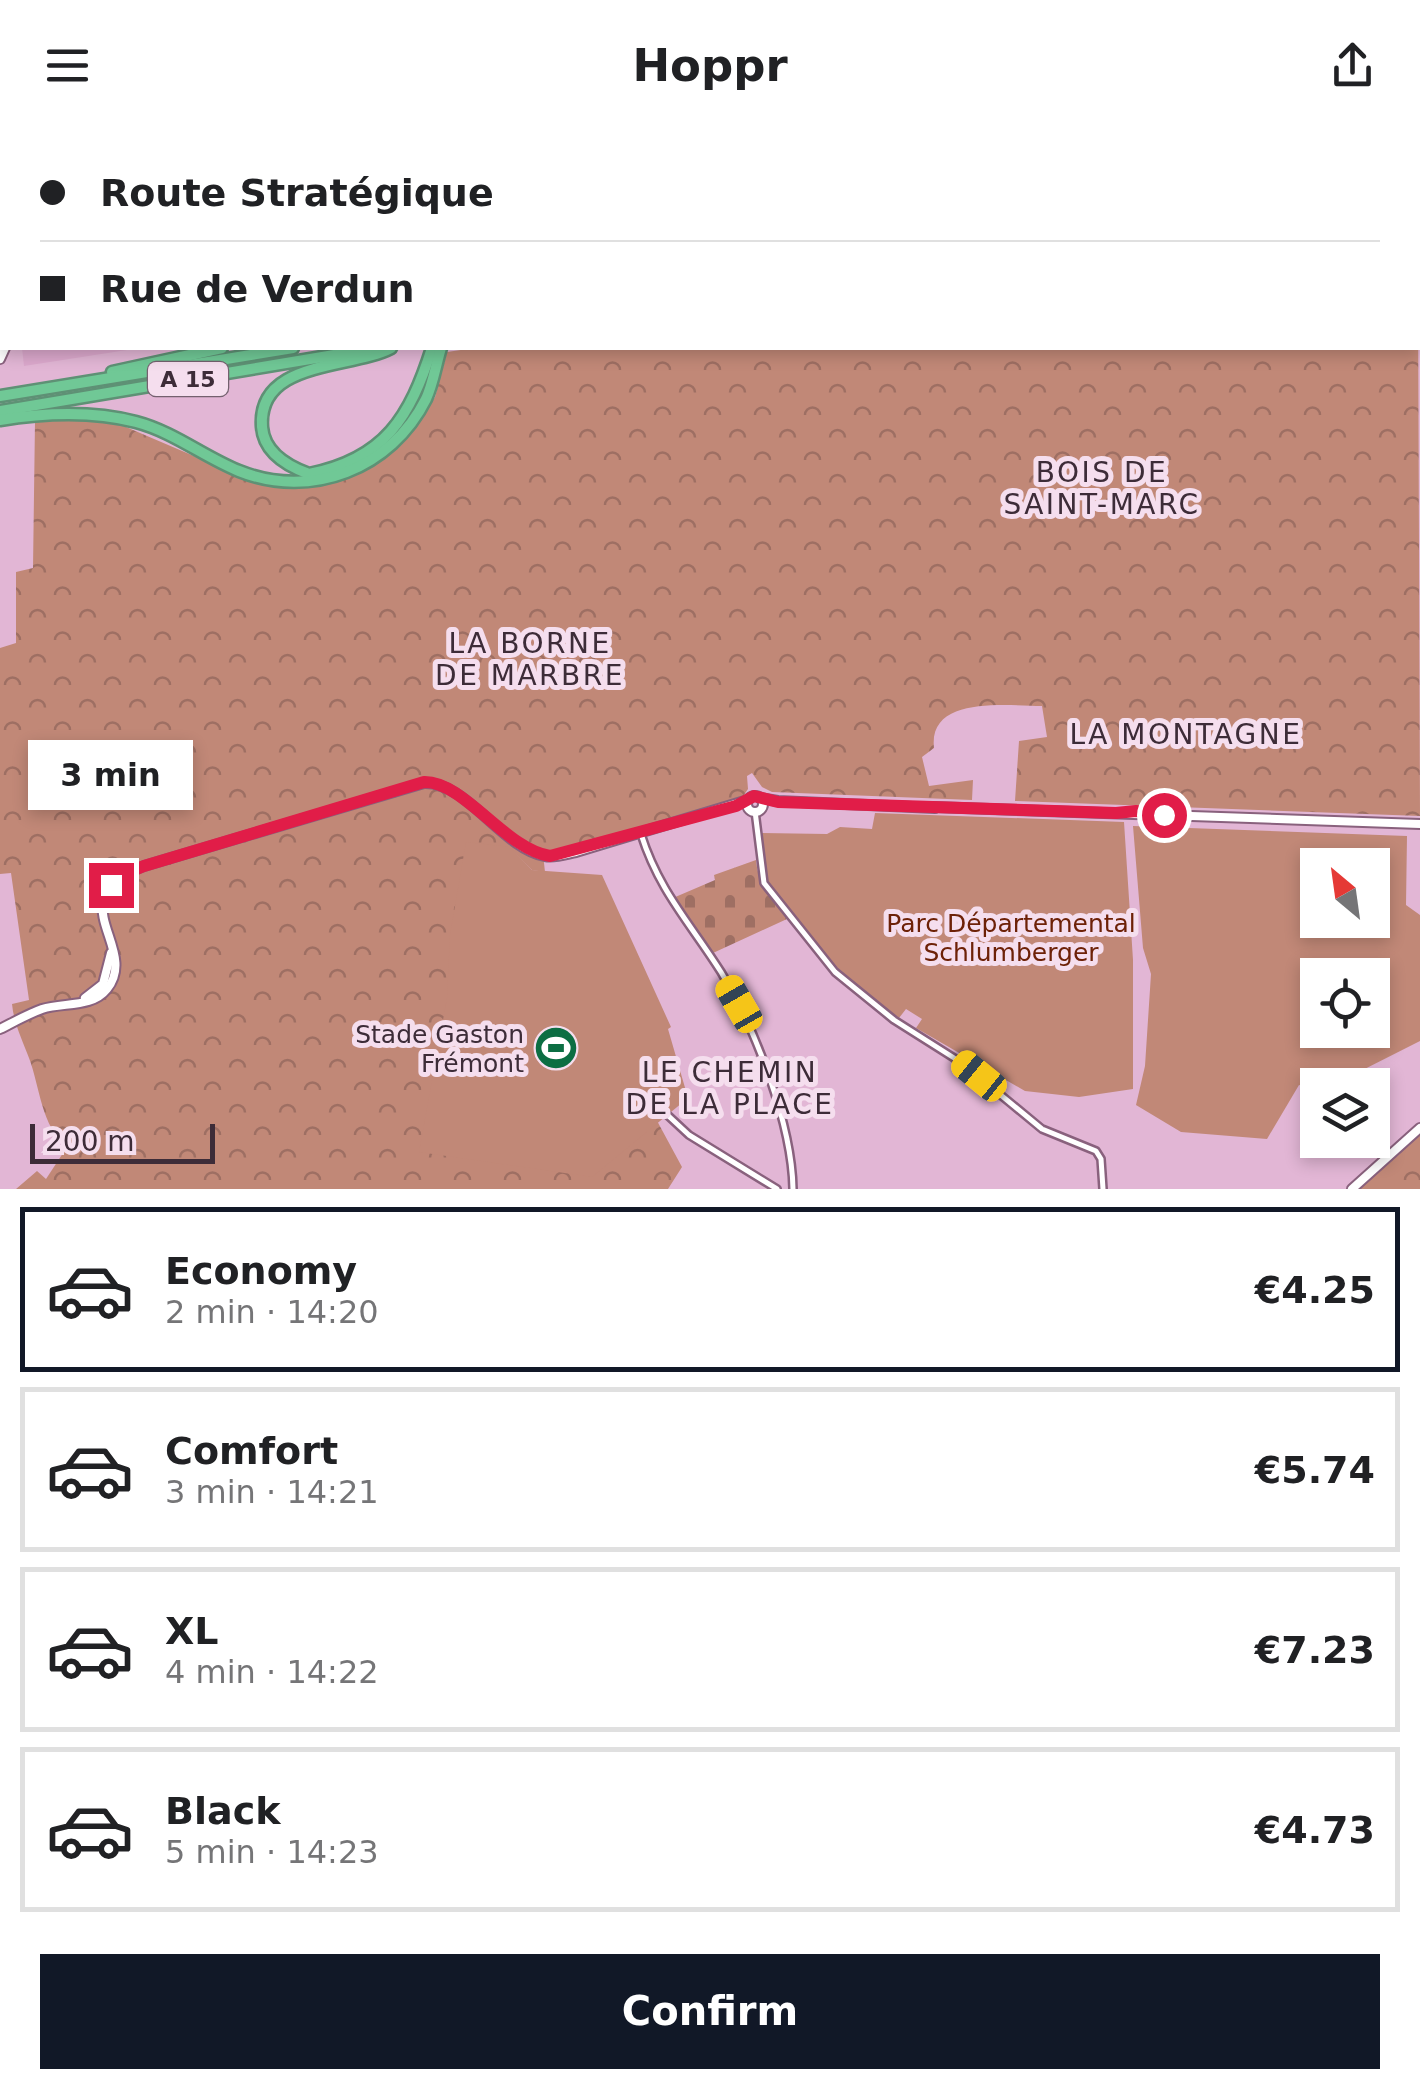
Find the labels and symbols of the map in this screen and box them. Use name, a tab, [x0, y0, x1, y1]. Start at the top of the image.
road number: A 15	[148, 362, 228, 396]
district label: BOIS DE SAINT-MARC	[1003, 456, 1201, 521]
district label: LA BORNE DE MARBRE	[435, 627, 625, 692]
district label: LA MONTAGNE	[1070, 718, 1302, 751]
callout: 3 min	[28, 740, 194, 810]
route start	[1142, 793, 1187, 838]
north arrow	[1300, 848, 1390, 938]
route end	[89, 863, 134, 908]
park label: Parc Départemental Schlumberger	[886, 909, 1136, 967]
car	[711, 971, 767, 1037]
place label: Stade Gaston Frémont	[355, 1020, 524, 1078]
sports icon: Stade Gaston Frémont	[533, 1025, 579, 1071]
car	[946, 1045, 1012, 1107]
district label: LE CHEMIN DE LA PLACE	[626, 1056, 834, 1121]
scale bar	[30, 1119, 215, 1164]

